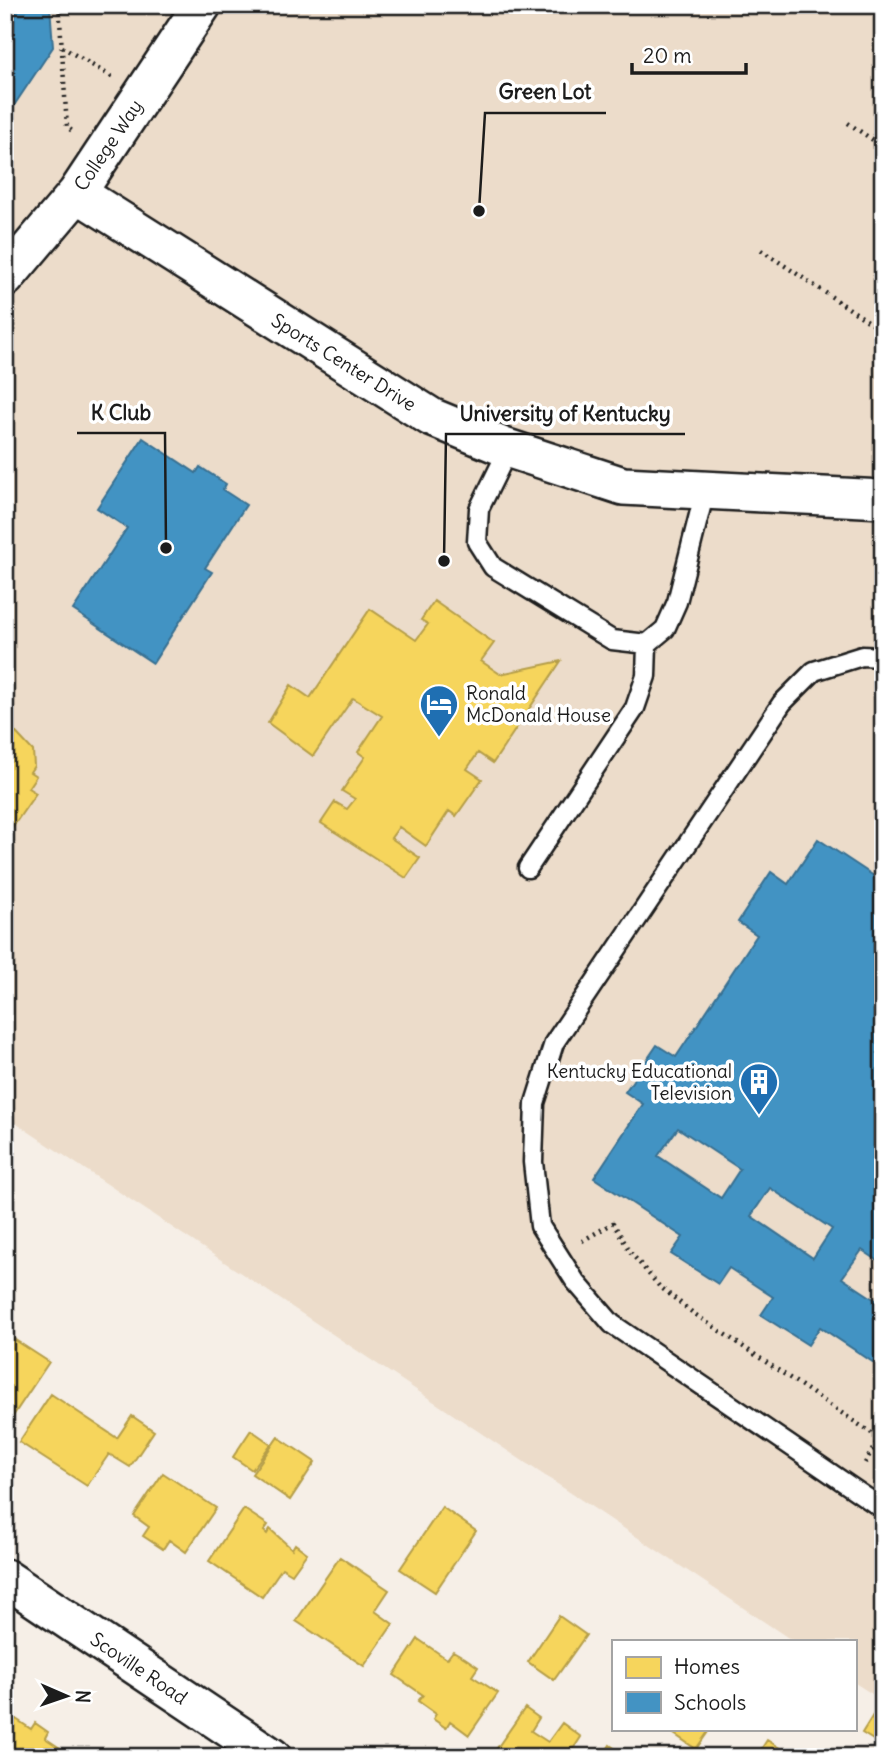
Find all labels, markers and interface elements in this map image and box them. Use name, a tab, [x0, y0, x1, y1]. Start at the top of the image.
scale bar	[632, 32, 746, 76]
text: 20 m	[643, 42, 692, 69]
callout: Green Lot	[485, 71, 606, 113]
text: Green Lot	[499, 78, 592, 105]
street label: College Way	[69, 95, 147, 195]
street label: Sports Center Drive	[267, 308, 421, 416]
callout: K Club	[77, 391, 165, 433]
callout: University of Kentucky	[446, 392, 685, 434]
text: K Club	[91, 399, 151, 426]
text: University of Kentucky	[459, 400, 671, 427]
place label: Ronald McDonald House	[466, 681, 611, 727]
hotel icon: Ronald McDonald House	[418, 683, 460, 738]
place label: Kentucky Educational Television	[547, 1059, 732, 1105]
building icon: Kentucky Educational Television	[738, 1061, 780, 1116]
street label: Scoville Road	[86, 1627, 192, 1709]
legend	[612, 1640, 856, 1730]
text: Homes	[674, 1653, 740, 1680]
north arrow	[32, 1660, 102, 1730]
text: Schools	[674, 1689, 746, 1716]
text: N	[71, 1690, 95, 1704]

